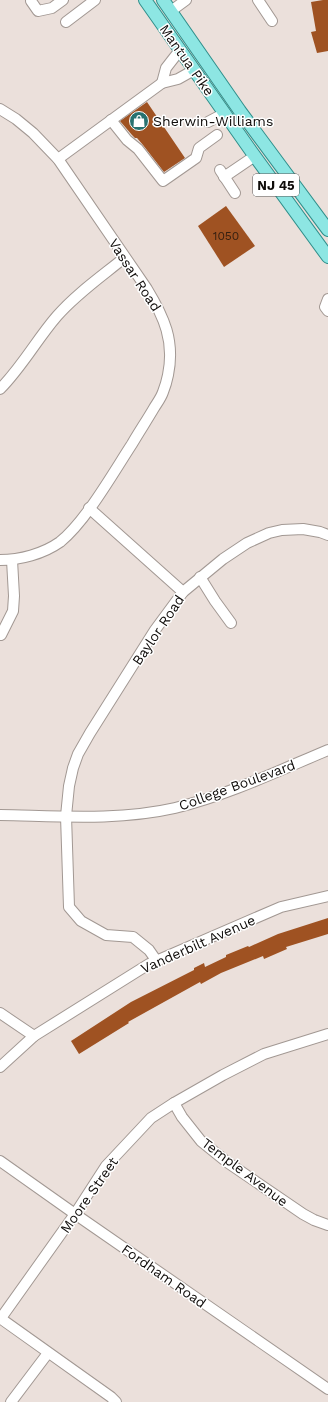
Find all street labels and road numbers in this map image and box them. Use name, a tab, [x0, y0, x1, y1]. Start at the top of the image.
street label: Mantua Pike	[157, 21, 217, 99]
road number: NJ 45	[253, 174, 299, 196]
street label: Vassar Road	[106, 236, 164, 314]
street label: Baylor Road	[129, 592, 187, 668]
street label: College Boulevard	[177, 757, 297, 813]
street label: Vanderbilt Avenue	[138, 912, 258, 976]
street label: Temple Avenue	[199, 1135, 291, 1209]
street label: Moore Street	[57, 1154, 121, 1236]
street label: Fordham Road	[119, 1241, 209, 1311]

